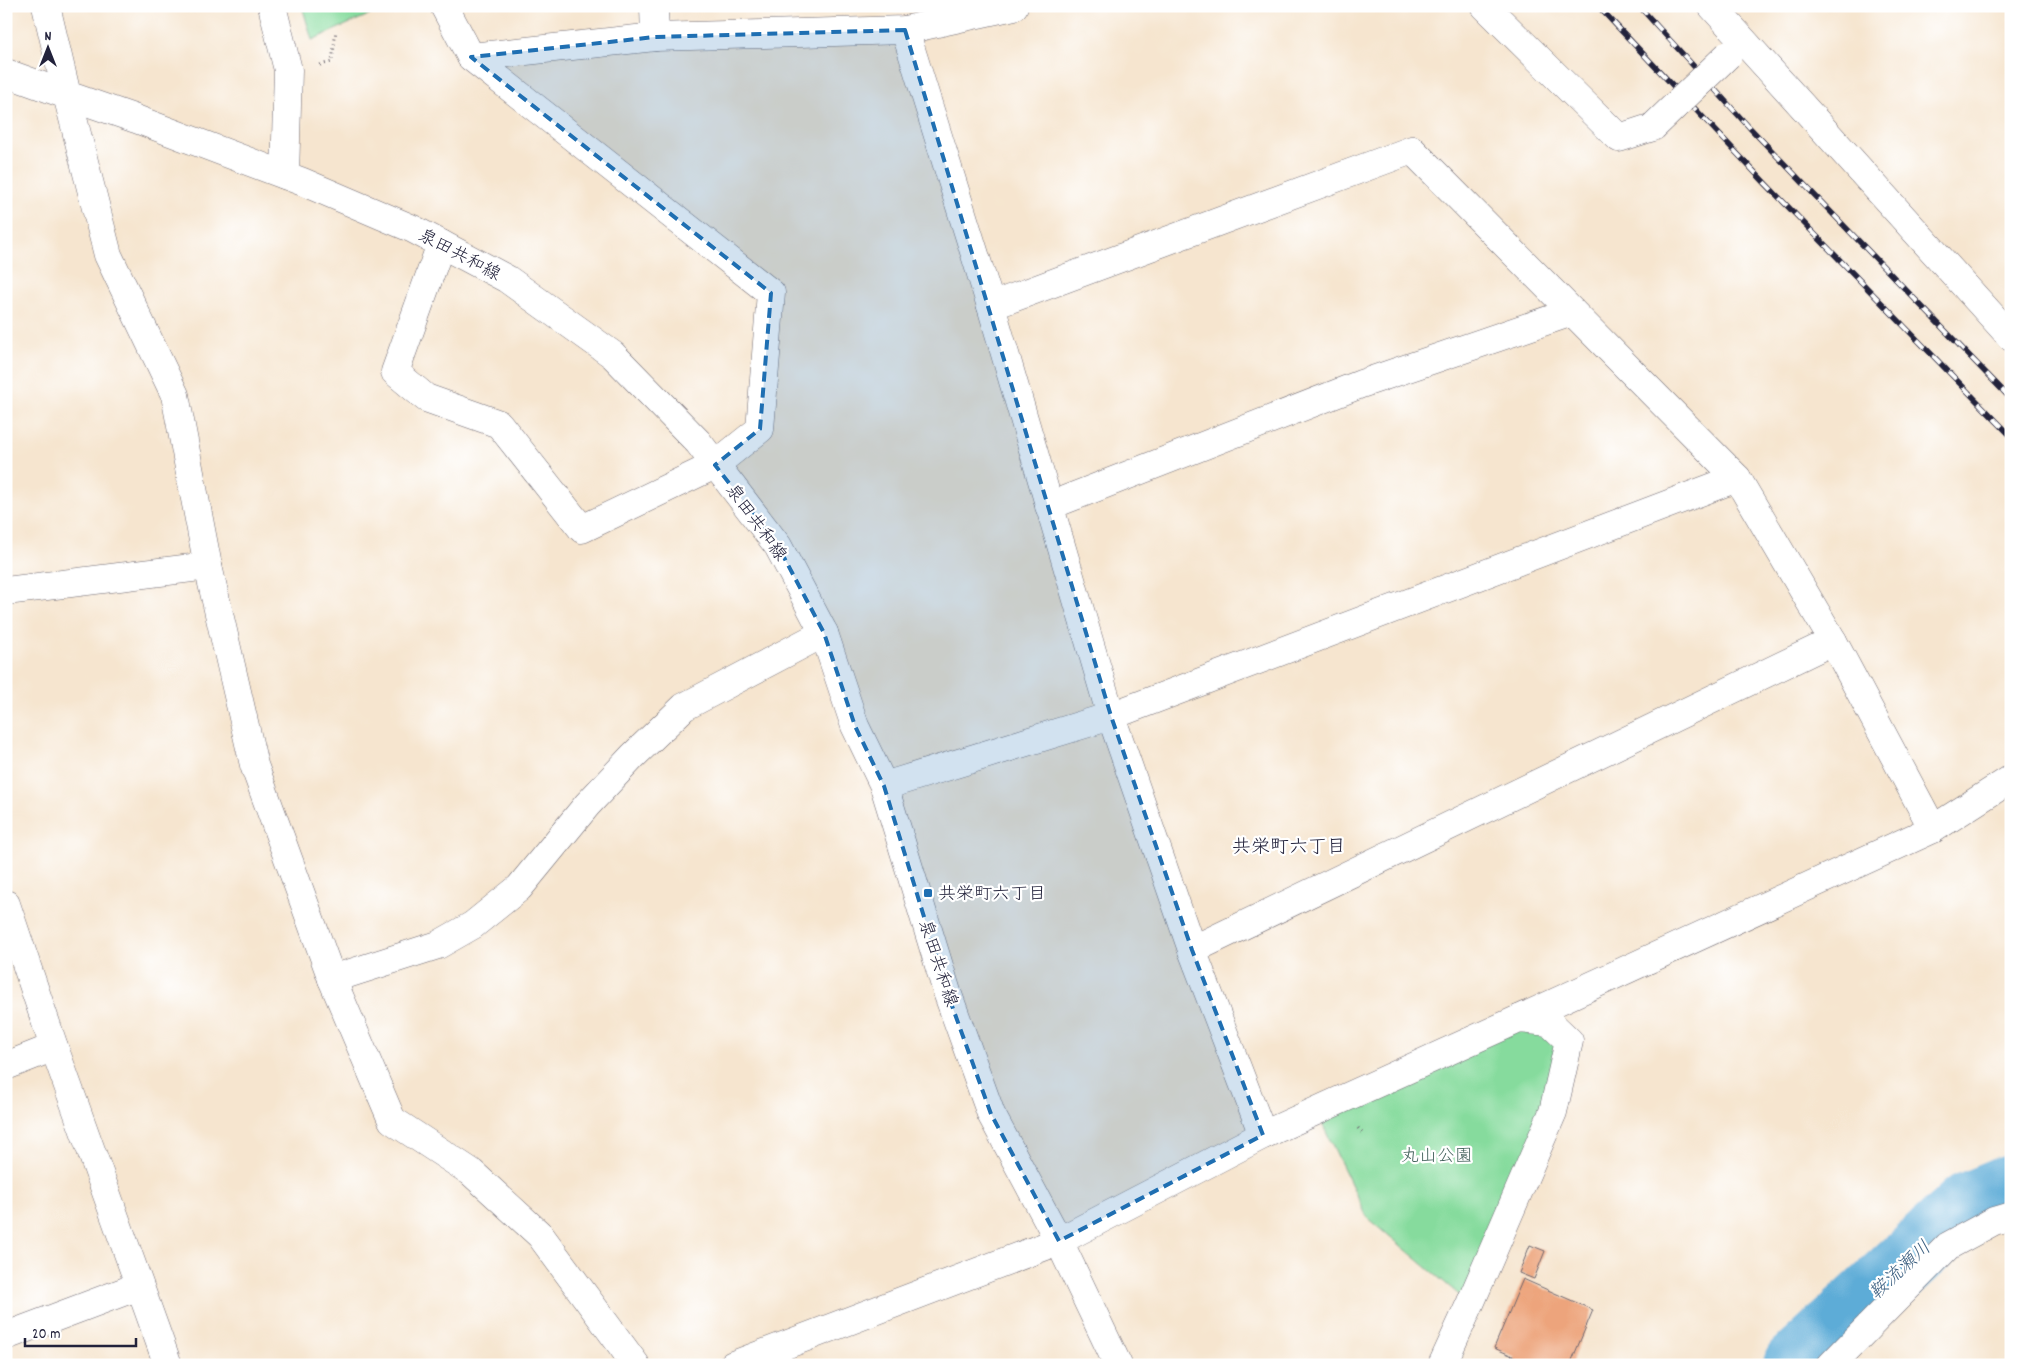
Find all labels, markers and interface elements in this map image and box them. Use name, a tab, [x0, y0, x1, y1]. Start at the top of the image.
north arrow	[22, 22, 72, 72]
text: N	[45, 27, 52, 47]
street label: 泉田共和線	[413, 224, 504, 288]
street label: 泉田共和線	[718, 480, 792, 567]
district label: 共栄町六丁目	[1232, 835, 1346, 862]
place label: 共栄町六丁目	[938, 883, 1046, 908]
marker: 共栄町六丁目	[922, 887, 934, 899]
street label: 泉田共和線	[911, 917, 962, 1010]
park label: 丸山公園	[1401, 1145, 1473, 1170]
water label: 鞍流瀬川	[1864, 1236, 1938, 1307]
scale bar	[25, 1316, 136, 1348]
text: 20 m	[32, 1324, 60, 1346]

